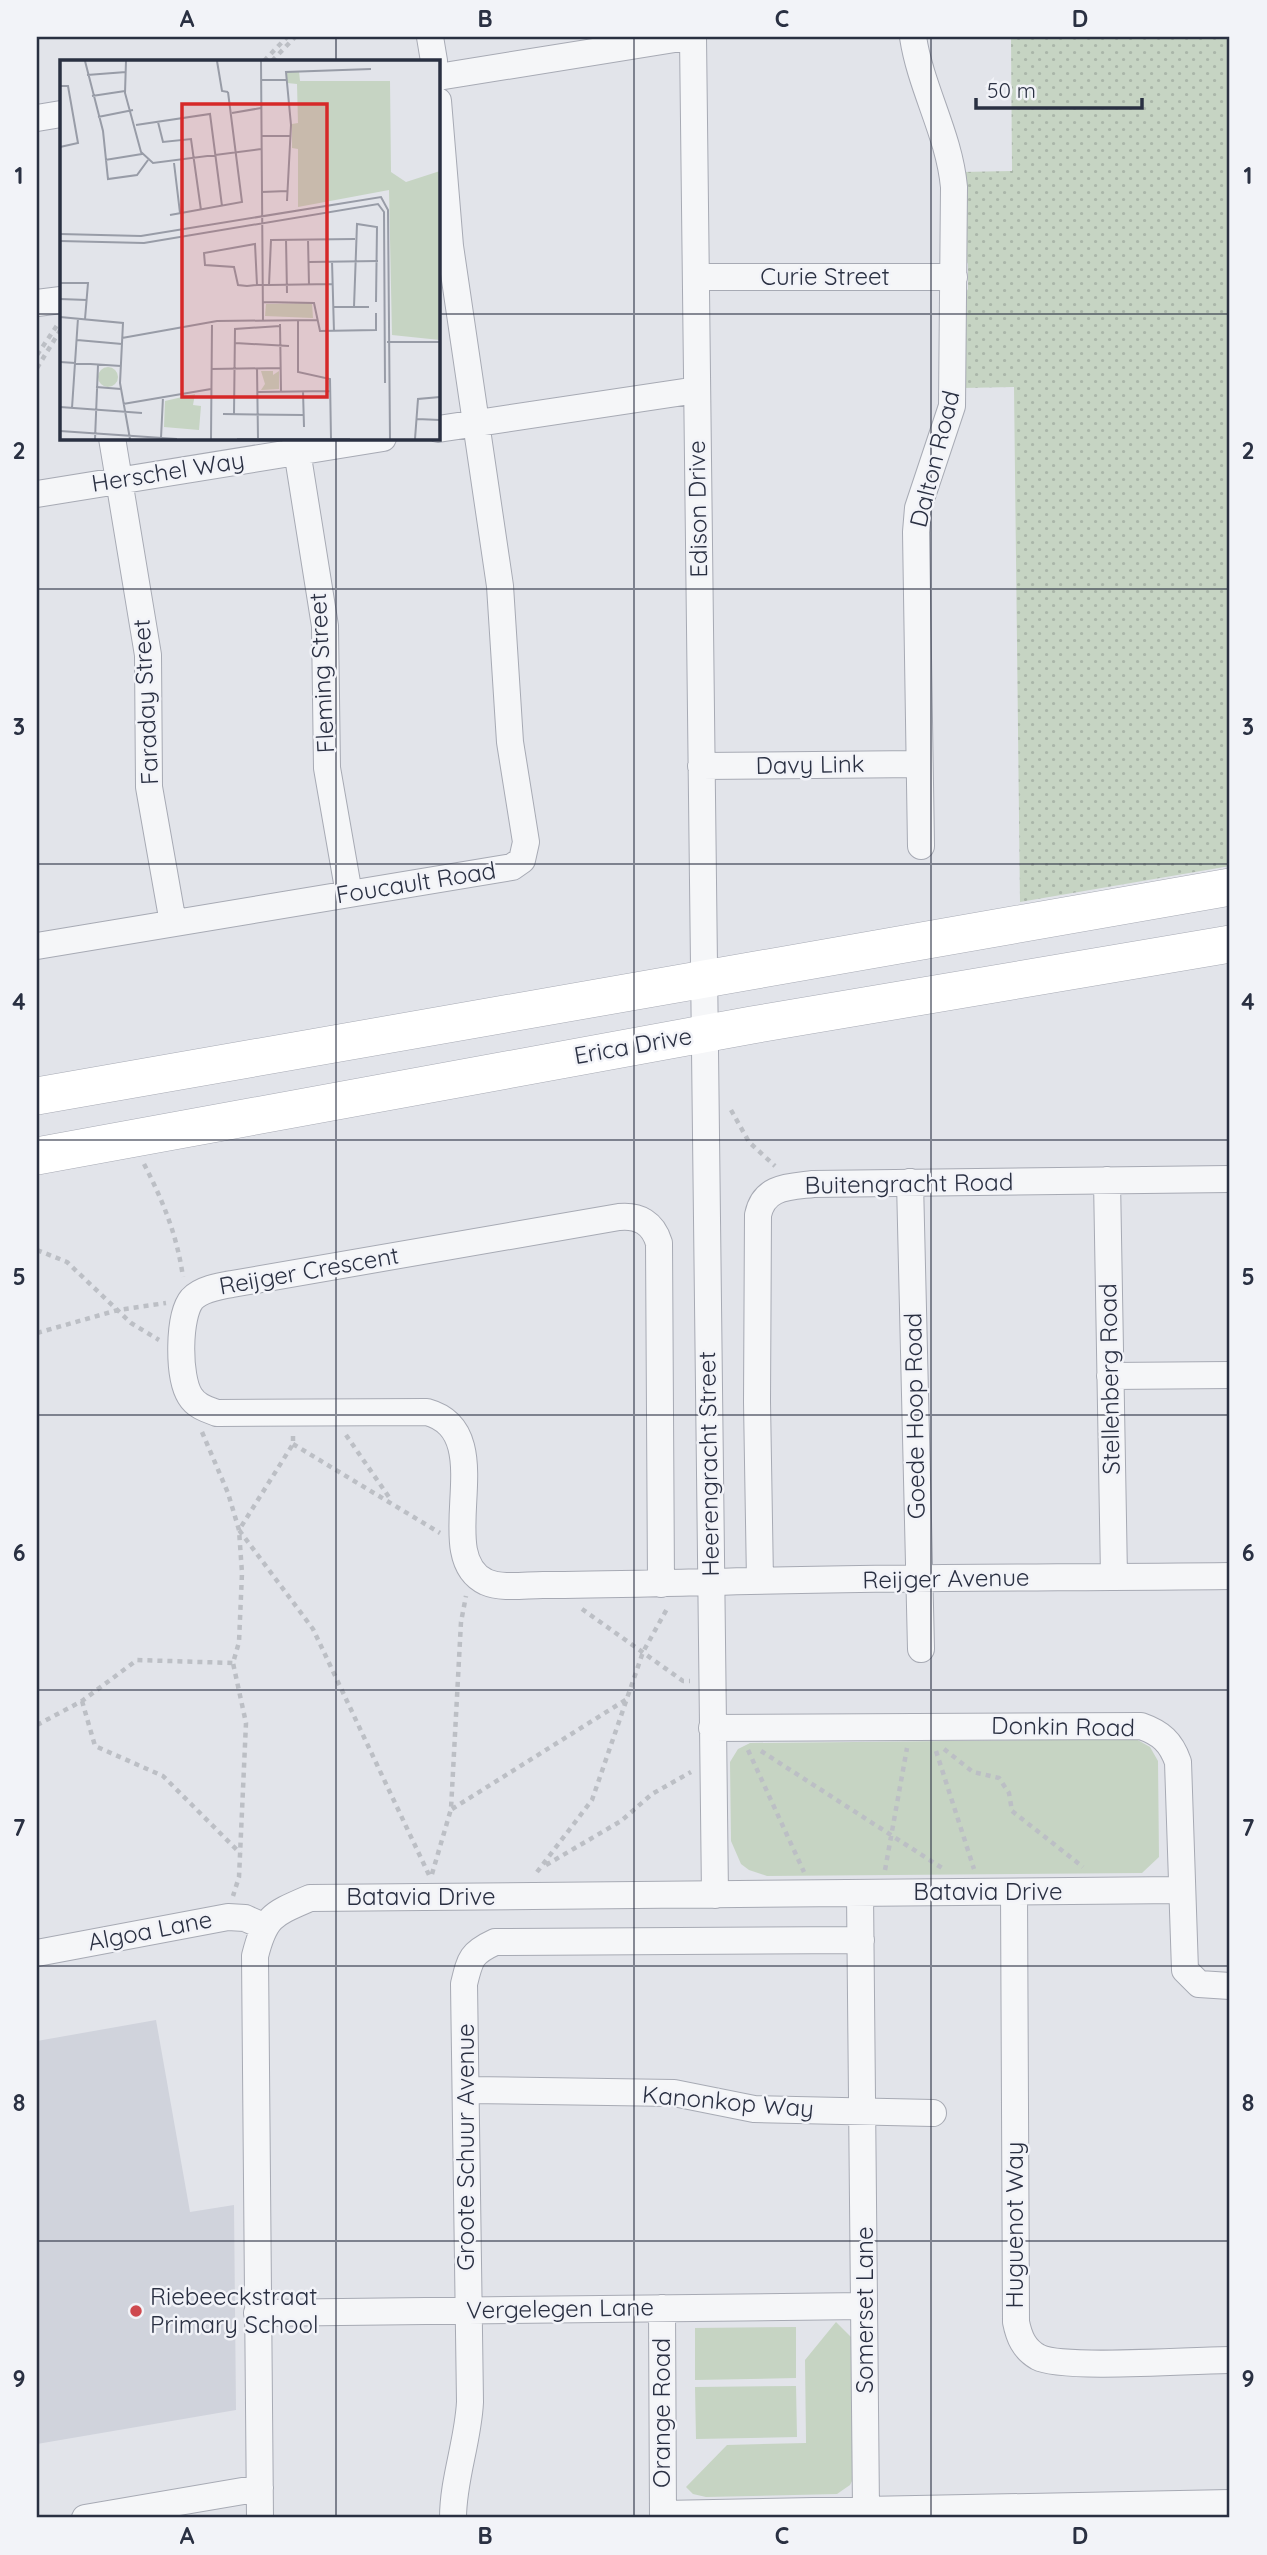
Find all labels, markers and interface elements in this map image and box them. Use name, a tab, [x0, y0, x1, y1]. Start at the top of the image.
text: A	[180, 4, 195, 33]
text: B	[477, 4, 493, 33]
text: C	[775, 4, 789, 33]
text: D	[1072, 4, 1088, 33]
inset map	[60, 60, 439, 439]
scale bar	[976, 66, 1143, 110]
text: 50 m	[987, 77, 1036, 103]
text: 1	[15, 161, 23, 190]
text: 1	[1244, 161, 1252, 190]
street label: Curie Street	[760, 261, 890, 291]
street label: Dalton Road	[903, 387, 965, 530]
text: 2	[12, 436, 26, 465]
text: 2	[1241, 436, 1255, 465]
street label: Edison Drive	[681, 440, 713, 578]
street label: Herschel Way	[89, 444, 246, 498]
street label: Fleming Street	[302, 592, 340, 754]
street label: Faraday Street	[126, 618, 164, 786]
text: 3	[13, 712, 25, 741]
text: 3	[1242, 712, 1254, 741]
street label: Davy Link	[755, 748, 865, 780]
street label: Foucault Road	[334, 855, 498, 909]
text: 4	[12, 987, 26, 1016]
text: 4	[1241, 987, 1255, 1016]
street label: Erica Drive	[571, 1020, 694, 1070]
street label: Buitengracht Road	[804, 1166, 1014, 1200]
street label: Reijger Crescent	[217, 1239, 401, 1301]
text: 5	[12, 1262, 26, 1291]
text: 5	[1241, 1262, 1255, 1291]
street label: Stellenberg Road	[1092, 1283, 1126, 1475]
street label: Goede Hoop Road	[897, 1313, 931, 1519]
street label: Heerengracht Street	[691, 1351, 725, 1577]
text: 6	[13, 1538, 25, 1567]
text: 6	[1242, 1538, 1254, 1567]
street label: Reijger Avenue	[862, 1562, 1030, 1594]
street label: Donkin Road	[991, 1710, 1135, 1742]
text: 7	[13, 1813, 26, 1842]
text: 7	[1242, 1813, 1255, 1842]
street label: Batavia Drive	[913, 1876, 1063, 1906]
street label: Batavia Drive	[346, 1881, 496, 1911]
street label: Algoa Lane	[85, 1903, 214, 1957]
street label: Groote Schuur Avenue	[450, 2023, 480, 2271]
street label: Kanonkop Way	[641, 2079, 815, 2123]
text: 8	[13, 2088, 25, 2117]
text: 8	[1242, 2088, 1254, 2117]
street label: Huguenot Way	[999, 2142, 1029, 2308]
street label: Somerset Lane	[849, 2227, 879, 2393]
place label: Riebeeckstraat Primary School	[150, 2281, 319, 2339]
street label: Vergelegen Lane	[466, 2291, 654, 2325]
marker: Riebeeckstraat Primary School	[128, 2303, 144, 2319]
street label: Orange Road	[646, 2338, 676, 2488]
text: 9	[12, 2364, 26, 2393]
text: 9	[1241, 2364, 1255, 2393]
text: A	[180, 2521, 195, 2550]
text: B	[477, 2521, 493, 2550]
text: C	[775, 2521, 789, 2550]
text: D	[1072, 2521, 1088, 2550]

